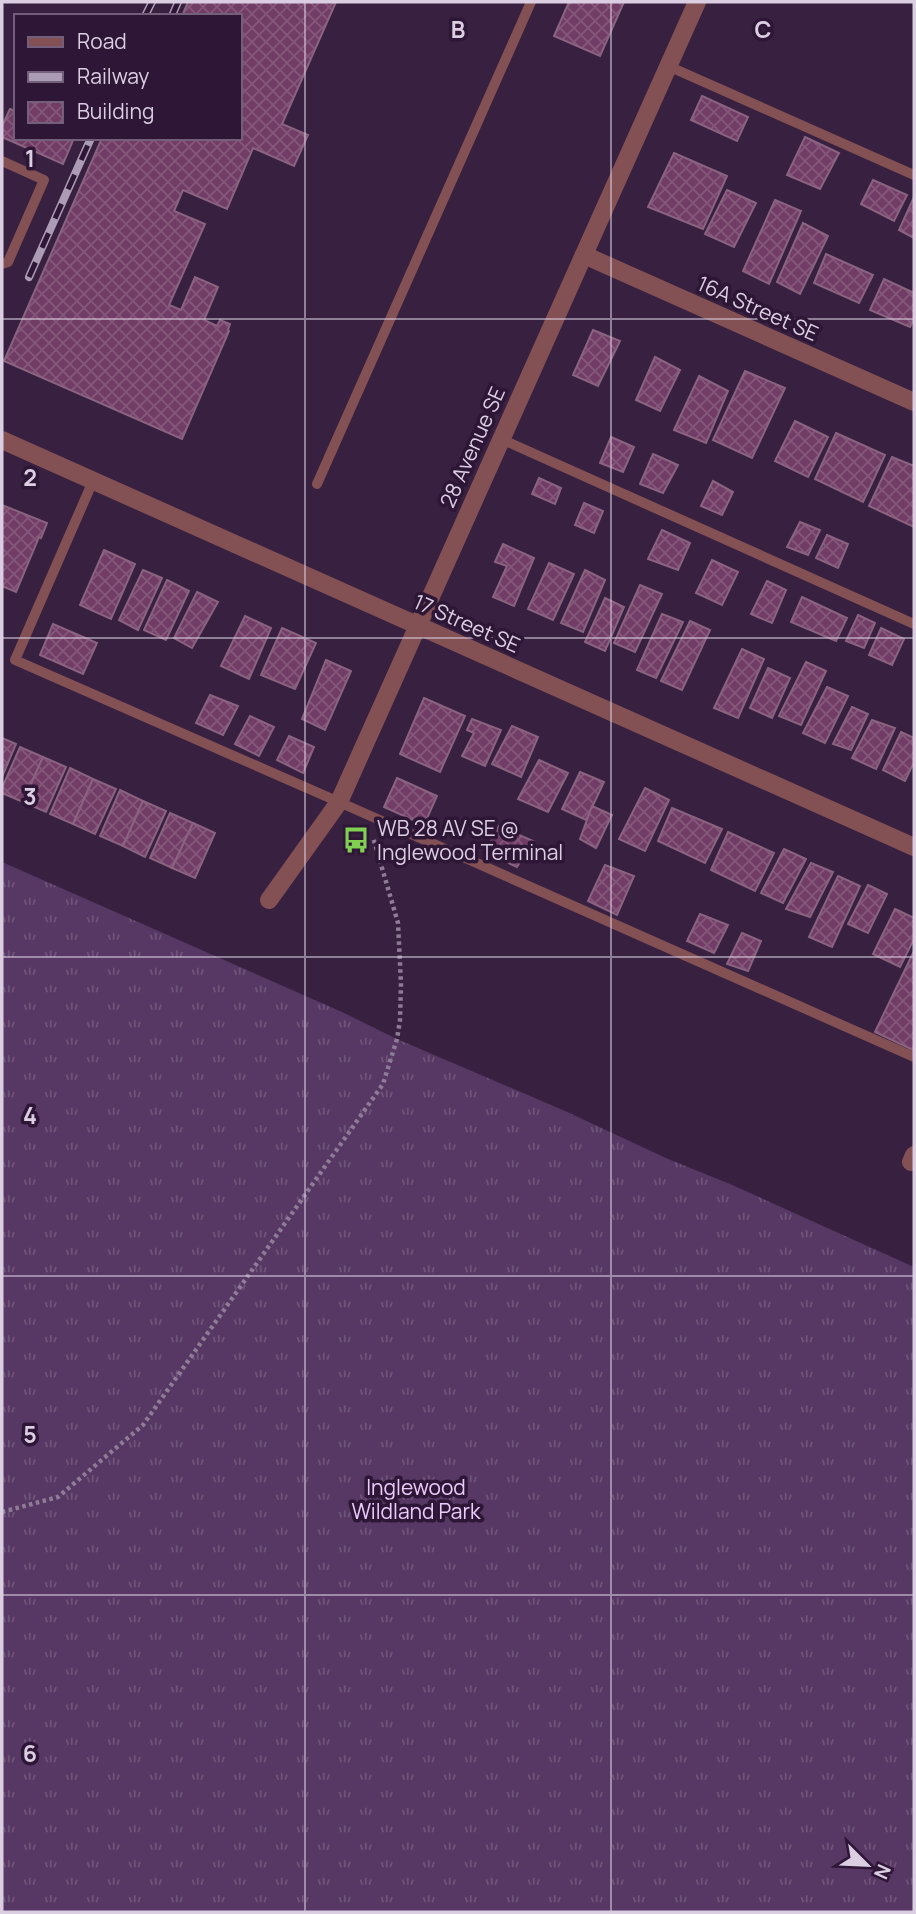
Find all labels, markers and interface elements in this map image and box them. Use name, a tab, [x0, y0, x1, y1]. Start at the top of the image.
text: B	[451, 13, 465, 45]
text: C	[755, 13, 772, 45]
legend	[14, 14, 242, 140]
text: Road	[77, 27, 127, 55]
text: Railway	[77, 62, 149, 90]
text: Building	[77, 97, 154, 125]
text: 1	[25, 142, 35, 174]
street label: 16A Street SE	[693, 269, 823, 347]
street label: 28 Avenue SE	[433, 382, 511, 512]
text: 2	[23, 461, 37, 493]
street label: 17 Street SE	[409, 587, 525, 659]
text: 3	[23, 780, 37, 812]
place label: WB 28 AV SE @ Inglewood Terminal	[377, 814, 563, 866]
bus stop icon: WB 28 AV SE @ Inglewood Terminal	[341, 825, 371, 855]
text: 4	[23, 1099, 37, 1131]
text: 5	[23, 1418, 37, 1450]
park label: Inglewood Wildland Park	[352, 1473, 481, 1525]
text: 6	[23, 1737, 37, 1769]
north arrow	[832, 1830, 902, 1900]
text: N	[868, 1860, 897, 1883]

